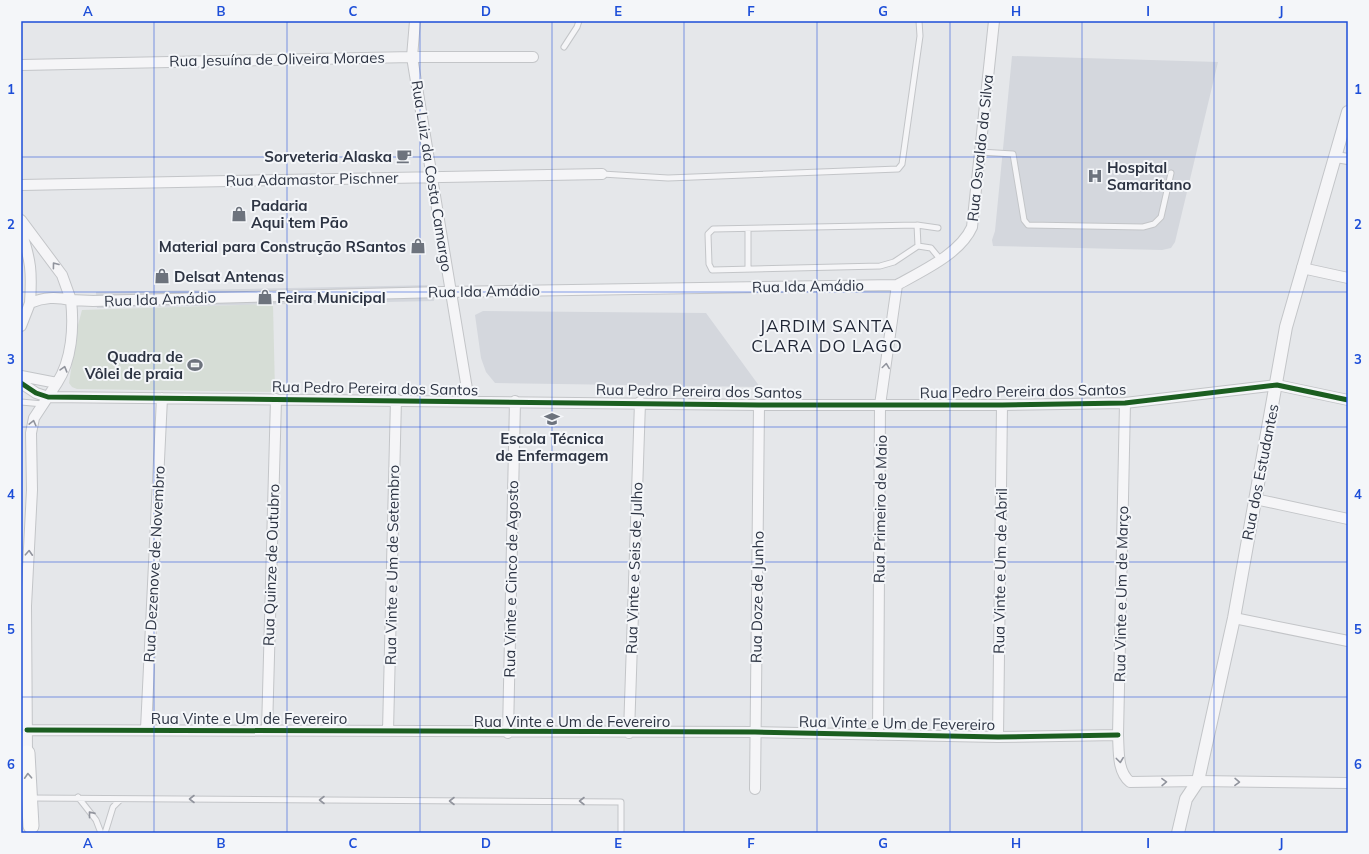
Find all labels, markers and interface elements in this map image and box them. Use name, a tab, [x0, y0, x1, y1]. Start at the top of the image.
text: A	[83, 3, 93, 19]
text: B	[217, 3, 226, 19]
text: C	[349, 3, 358, 19]
text: D	[481, 3, 491, 19]
text: E	[614, 3, 622, 19]
text: F	[747, 3, 755, 19]
text: G	[878, 3, 888, 19]
text: H	[1011, 3, 1021, 19]
text: I	[1146, 3, 1150, 19]
text: J	[1279, 3, 1283, 19]
street label: Rua Jesuína de Oliveira Moraes	[169, 48, 385, 70]
street label: Rua Osvaldo da Silva	[963, 73, 997, 223]
street label: Rua Luiz da Costa Camargo	[407, 79, 457, 273]
text: 1	[7, 81, 15, 97]
text: 1	[1354, 81, 1362, 97]
place label: Sorveteria Alaska	[264, 147, 392, 166]
cafe icon: Sorveteria Alaska	[395, 147, 413, 165]
place label: Hospital Samaritano	[1107, 158, 1192, 194]
hospital icon: Hospital Samaritano	[1086, 167, 1104, 185]
street label: Rua Adamastor Pischner	[225, 168, 399, 190]
place label: Padaria Aqui tem Pão	[251, 196, 348, 232]
shop icon: Padaria Aqui tem Pão	[230, 205, 248, 223]
text: 2	[7, 216, 15, 232]
text: 2	[1354, 216, 1362, 232]
place label: Material para Construção RSantos	[159, 237, 406, 256]
shop icon: Material para Construção RSantos	[409, 237, 427, 255]
one-way arrow	[52, 262, 59, 269]
shop icon: Delsat Antenas	[153, 267, 171, 285]
place label: Delsat Antenas	[174, 267, 284, 286]
street label: Rua Ida Amádio	[752, 276, 864, 296]
street label: Rua Ida Amádio	[428, 281, 540, 301]
street label: Rua Ida Amádio	[104, 288, 216, 310]
shop icon: Feira Municipal	[256, 288, 274, 306]
place label: Feira Municipal	[277, 288, 386, 307]
district label: JARDIM SANTA CLARA DO LAGO	[751, 315, 903, 356]
place label: Quadra de Vôlei de praia	[84, 347, 183, 383]
text: 3	[7, 351, 15, 367]
text: 3	[1354, 351, 1362, 367]
sports icon: Quadra de Vôlei de praia	[186, 356, 204, 374]
one-way arrow	[881, 363, 890, 370]
one-way arrow	[59, 366, 68, 373]
street label: Rua Pedro Pereira dos Santos	[272, 377, 478, 399]
street label: Rua Pedro Pereira dos Santos	[596, 380, 802, 402]
street label: Rua Pedro Pereira dos Santos	[920, 380, 1126, 402]
street label: Rua dos Estudantes	[1237, 402, 1283, 542]
school or university icon: Escola Técnica de Enfermagem	[543, 410, 561, 428]
one-way arrow	[28, 420, 37, 427]
place label: Escola Técnica de Enfermagem	[496, 429, 608, 465]
street label: Rua Primeiro de Maio	[869, 435, 891, 583]
street label: Rua Dezenove de Novembro	[139, 465, 169, 663]
street label: Rua Vinte e Um de Setembro	[381, 465, 403, 665]
street label: Rua Vinte e Cinco de Agosto	[500, 480, 522, 678]
street label: Rua Vinte e Seis de Julho	[622, 482, 646, 654]
street label: Rua Quinze de Outubro	[259, 484, 283, 646]
text: 4	[7, 486, 15, 502]
text: 4	[1354, 486, 1362, 502]
street label: Rua Vinte e Um de Abril	[989, 488, 1011, 654]
street label: Rua Vinte e Um de Março	[1110, 506, 1132, 682]
street label: Rua Doze de Junho	[746, 531, 768, 663]
one-way arrow	[24, 550, 33, 556]
text: 5	[7, 621, 15, 637]
text: 5	[1354, 621, 1362, 637]
street label: Rua Vinte e Um de Fevereiro	[151, 709, 347, 728]
street label: Rua Vinte e Um de Fevereiro	[474, 712, 670, 731]
street label: Rua Vinte e Um de Fevereiro	[799, 712, 995, 734]
text: 6	[7, 756, 15, 772]
text: 6	[1354, 756, 1362, 772]
one-way arrow	[1116, 757, 1125, 763]
one-way arrow	[24, 773, 33, 779]
one-way arrow	[1161, 777, 1167, 786]
one-way arrow	[1234, 777, 1240, 786]
one-way arrow	[189, 795, 195, 803]
one-way arrow	[319, 796, 325, 804]
one-way arrow	[449, 797, 455, 805]
one-way arrow	[579, 797, 585, 805]
one-way arrow	[89, 812, 96, 819]
text: A	[83, 835, 93, 851]
text: B	[217, 835, 226, 851]
text: C	[349, 835, 358, 851]
text: D	[481, 835, 491, 851]
text: E	[614, 835, 622, 851]
text: F	[747, 835, 755, 851]
text: G	[878, 835, 888, 851]
text: H	[1011, 835, 1021, 851]
text: I	[1146, 835, 1150, 851]
text: J	[1279, 835, 1283, 851]

